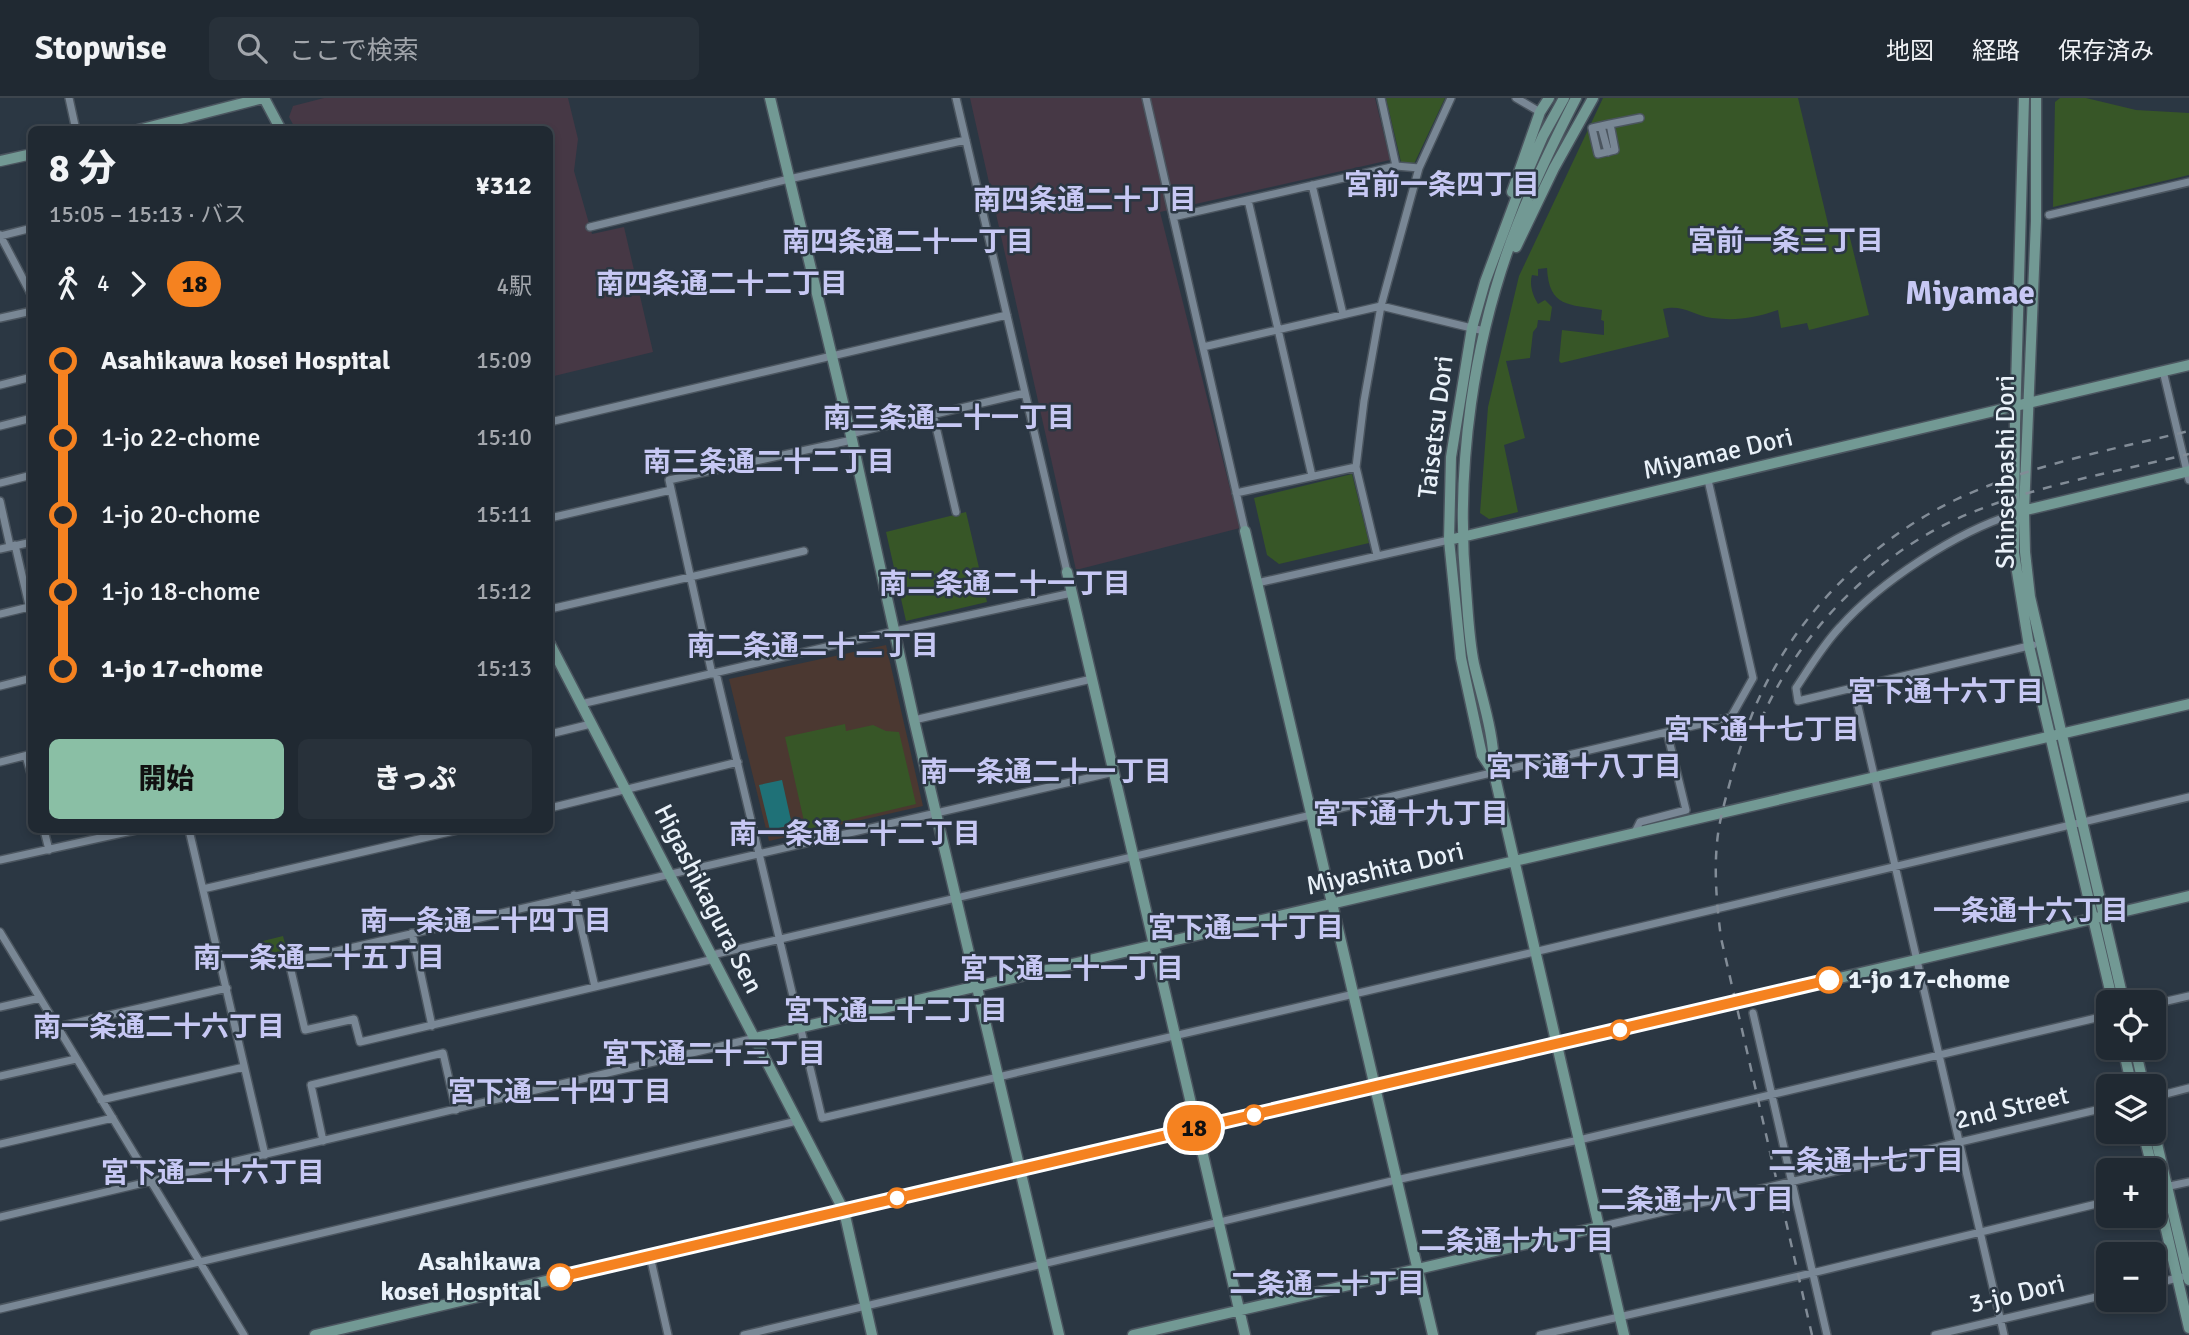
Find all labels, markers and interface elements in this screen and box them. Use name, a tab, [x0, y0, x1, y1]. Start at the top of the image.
search box	[209, 17, 699, 80]
text: Stopwise	[35, 28, 167, 69]
icon: search	[233, 29, 271, 67]
text: ここで検索	[289, 35, 419, 67]
text: 地図	[1886, 36, 1934, 66]
text: 経路	[1972, 36, 2020, 66]
text: 保存済み	[2058, 36, 2154, 66]
text: 8 分	[49, 145, 116, 192]
district label: 宮前一条四丁目	[1344, 168, 1540, 202]
text: ¥312	[476, 170, 532, 202]
district label: 南四条通二十丁目	[973, 183, 1197, 217]
text: 15:05 – 15:13 · バス	[49, 200, 246, 229]
district label: 宮前一条三丁目	[1688, 224, 1884, 258]
district label: 南四条通二十一丁目	[782, 225, 1034, 259]
icon: walk	[49, 265, 87, 303]
icon: forward	[119, 265, 157, 303]
district label: 南四条通二十二丁目	[596, 267, 848, 301]
text: 4	[97, 269, 109, 298]
text: 18	[181, 269, 207, 299]
text: 4駅	[497, 272, 532, 301]
district label: Miyamae	[1905, 273, 2035, 314]
text: Asahikawa kosei Hospital	[101, 345, 390, 377]
text: 15:09	[476, 346, 532, 375]
street label: Taisetsu Dori	[1411, 354, 1461, 500]
street label: Shinseibashi Dori	[1990, 375, 2022, 569]
district label: 南三条通二十一丁目	[823, 401, 1075, 435]
street label: Miyamae Dori	[1640, 421, 1796, 487]
text: 1-jo 22-chome	[101, 422, 260, 454]
text: 15:10	[476, 423, 532, 452]
district label: 南三条通二十二丁目	[643, 445, 895, 479]
text: 1-jo 20-chome	[101, 499, 260, 531]
text: 15:11	[476, 500, 532, 529]
district label: 南二条通二十一丁目	[879, 567, 1131, 601]
text: 1-jo 18-chome	[101, 576, 260, 608]
text: 15:12	[476, 577, 532, 606]
district label: 南二条通二十二丁目	[687, 629, 939, 663]
text: 1-jo 17-chome	[101, 653, 263, 685]
text: 15:13	[476, 654, 532, 683]
district label: 宮下通十六丁目	[1848, 675, 2044, 709]
district label: 宮下通十七丁目	[1664, 713, 1860, 747]
button: 開始	[49, 739, 284, 819]
button: きっぷ	[298, 739, 532, 819]
district label: 宮下通十八丁目	[1486, 750, 1682, 784]
district label: 南一条通二十一丁目	[920, 755, 1172, 789]
district label: 宮下通十九丁目	[1313, 797, 1509, 831]
street label: Higashikagura Sen	[647, 799, 769, 999]
district label: 南一条通二十二丁目	[729, 817, 981, 851]
street label: Miyashita Dori	[1303, 835, 1467, 903]
district label: 一条通十六丁目	[1933, 894, 2129, 928]
district label: 南一条通二十四丁目	[360, 904, 612, 938]
district label: 宮下通二十丁目	[1148, 911, 1344, 945]
district label: 南一条通二十五丁目	[193, 941, 445, 975]
district label: 宮下通二十一丁目	[960, 952, 1184, 986]
place label: 1-jo 17-chome	[1848, 964, 2010, 996]
marker: 1-jo 17-chome	[1816, 967, 1842, 993]
map controls	[2096, 990, 2166, 1312]
button: locate	[2096, 990, 2166, 1060]
district label: 宮下通二十二丁目	[784, 994, 1008, 1028]
district label: 南一条通二十六丁目	[33, 1010, 285, 1044]
unlabelled marker	[1610, 1020, 1630, 1040]
district label: 宮下通二十三丁目	[602, 1037, 826, 1071]
button: layers	[2096, 1074, 2166, 1144]
district label: 宮下通二十四丁目	[448, 1075, 672, 1109]
street label: 2nd Street	[1952, 1079, 2072, 1137]
line badge: 18	[1162, 1105, 1226, 1151]
unlabelled marker	[1244, 1105, 1264, 1125]
text: 18	[1181, 1113, 1207, 1143]
district label: 二条通十七丁目	[1768, 1144, 1964, 1178]
district label: 宮下通二十六丁目	[101, 1156, 325, 1190]
button: +	[2096, 1158, 2166, 1228]
district label: 二条通十八丁目	[1598, 1183, 1794, 1217]
unlabelled marker	[887, 1188, 907, 1208]
district label: 二条通十九丁目	[1418, 1224, 1614, 1258]
button: −	[2096, 1242, 2166, 1312]
place label: Asahikawa kosei Hospital	[381, 1246, 541, 1308]
marker: Asahikawa kosei Hospital	[547, 1264, 573, 1290]
district label: 二条通二十丁目	[1229, 1267, 1425, 1301]
street label: 3-jo Dori	[1966, 1267, 2068, 1321]

